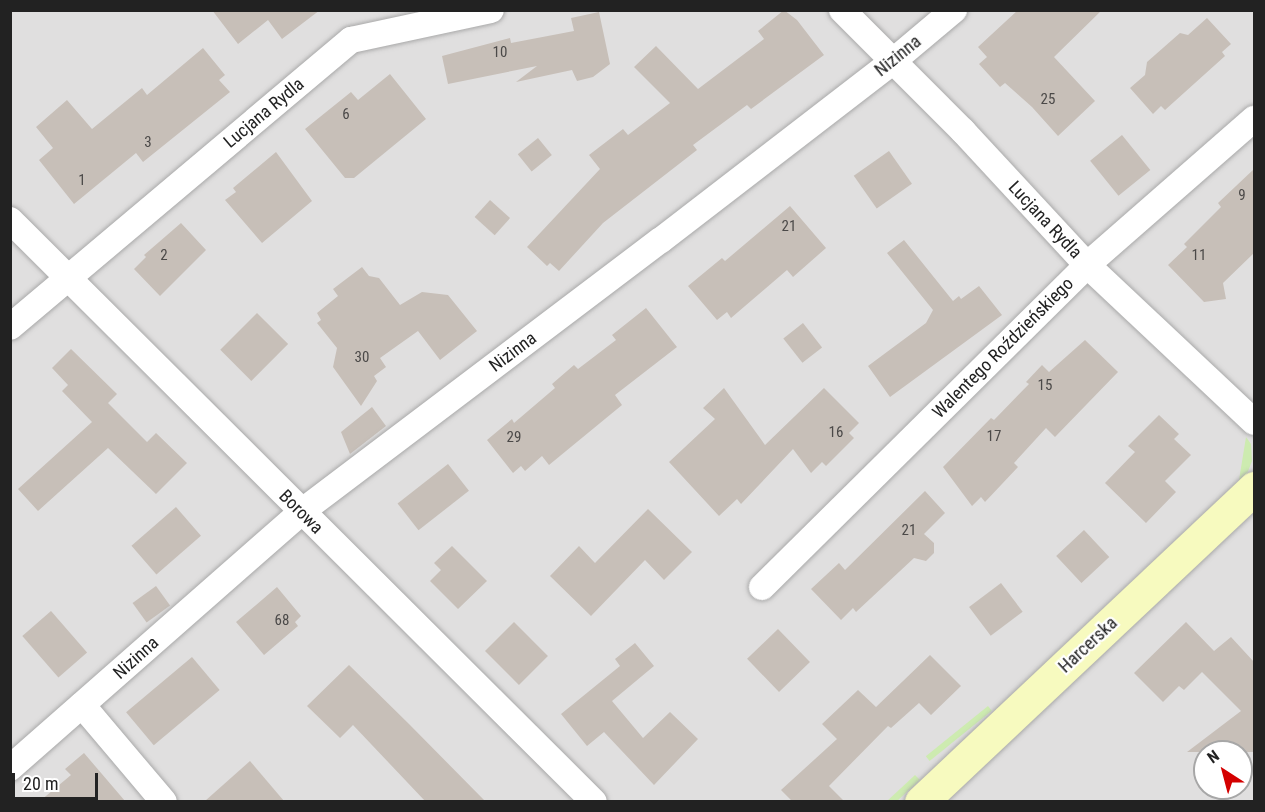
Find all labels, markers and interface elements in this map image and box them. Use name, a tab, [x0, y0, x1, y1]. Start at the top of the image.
street label: Nizinna	[870, 31, 926, 81]
house number: 10	[493, 44, 507, 62]
street label: Lucjana Rydla	[220, 73, 308, 153]
house number: 25	[1041, 91, 1055, 109]
house number: 6	[342, 106, 350, 124]
house number: 3	[144, 134, 152, 152]
house number: 1	[78, 172, 86, 190]
street label: Lucjana Rydla	[1004, 177, 1086, 263]
house number: 9	[1238, 187, 1246, 205]
house number: 21	[782, 218, 796, 236]
house number: 2	[160, 247, 168, 265]
house number: 11	[1192, 247, 1206, 265]
street label: Walentego Roździeńskiego	[928, 273, 1078, 423]
street label: Nizinna	[485, 327, 541, 377]
house number: 30	[355, 349, 369, 367]
house number: 15	[1038, 377, 1052, 395]
house number: 16	[829, 424, 843, 442]
house number: 17	[987, 428, 1001, 446]
house number: 29	[507, 429, 521, 447]
street label: Borowa	[274, 485, 328, 539]
house number: 21	[902, 522, 916, 540]
house number: 68	[275, 612, 289, 630]
street label: Harcerska	[1054, 612, 1122, 678]
street label: Nizinna	[109, 632, 163, 684]
north arrow	[1193, 740, 1253, 800]
text: N	[1204, 746, 1223, 767]
scale bar	[15, 761, 100, 799]
text: 20 m	[23, 773, 58, 794]

